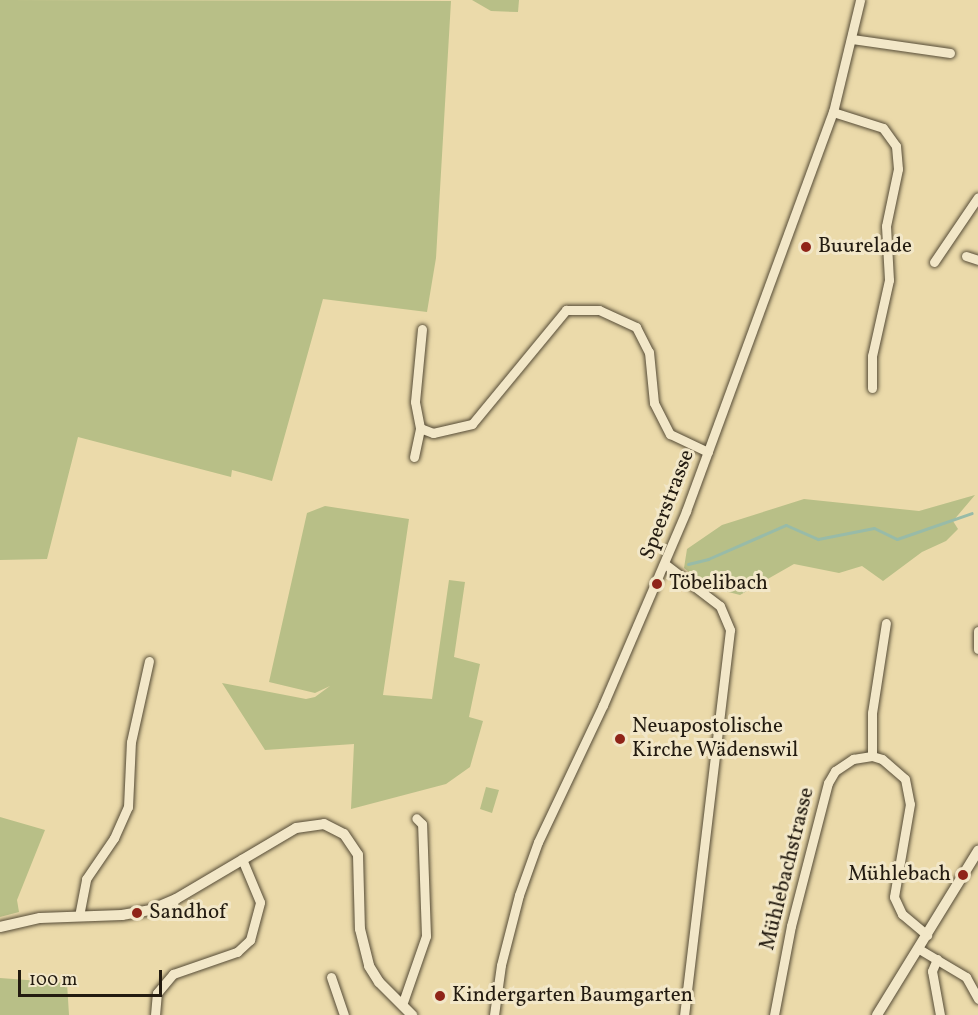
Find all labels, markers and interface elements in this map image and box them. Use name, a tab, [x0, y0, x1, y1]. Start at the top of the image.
place label: Buurelade	[818, 234, 912, 260]
marker: Buurelade	[799, 240, 813, 254]
street label: Speerstrasse	[635, 446, 701, 564]
place label: Töbelibach	[669, 571, 768, 597]
marker: Töbelibach	[650, 577, 664, 591]
place label: Neuapostolische Kirche Wädenswil	[632, 714, 799, 764]
marker: Neuapostolische Kirche Wädenswil	[613, 732, 627, 746]
street label: Mühlebachstrasse	[756, 785, 820, 953]
place label: Mühlebach	[848, 862, 951, 888]
marker: Mühlebach	[956, 868, 970, 882]
place label: Sandhof	[149, 900, 226, 926]
marker: Sandhof	[130, 906, 144, 920]
scale bar	[21, 958, 165, 996]
text: 100 m	[29, 968, 78, 993]
place label: Kindergarten Baumgarten	[452, 983, 693, 1009]
marker: Kindergarten Baumgarten	[433, 989, 447, 1003]

